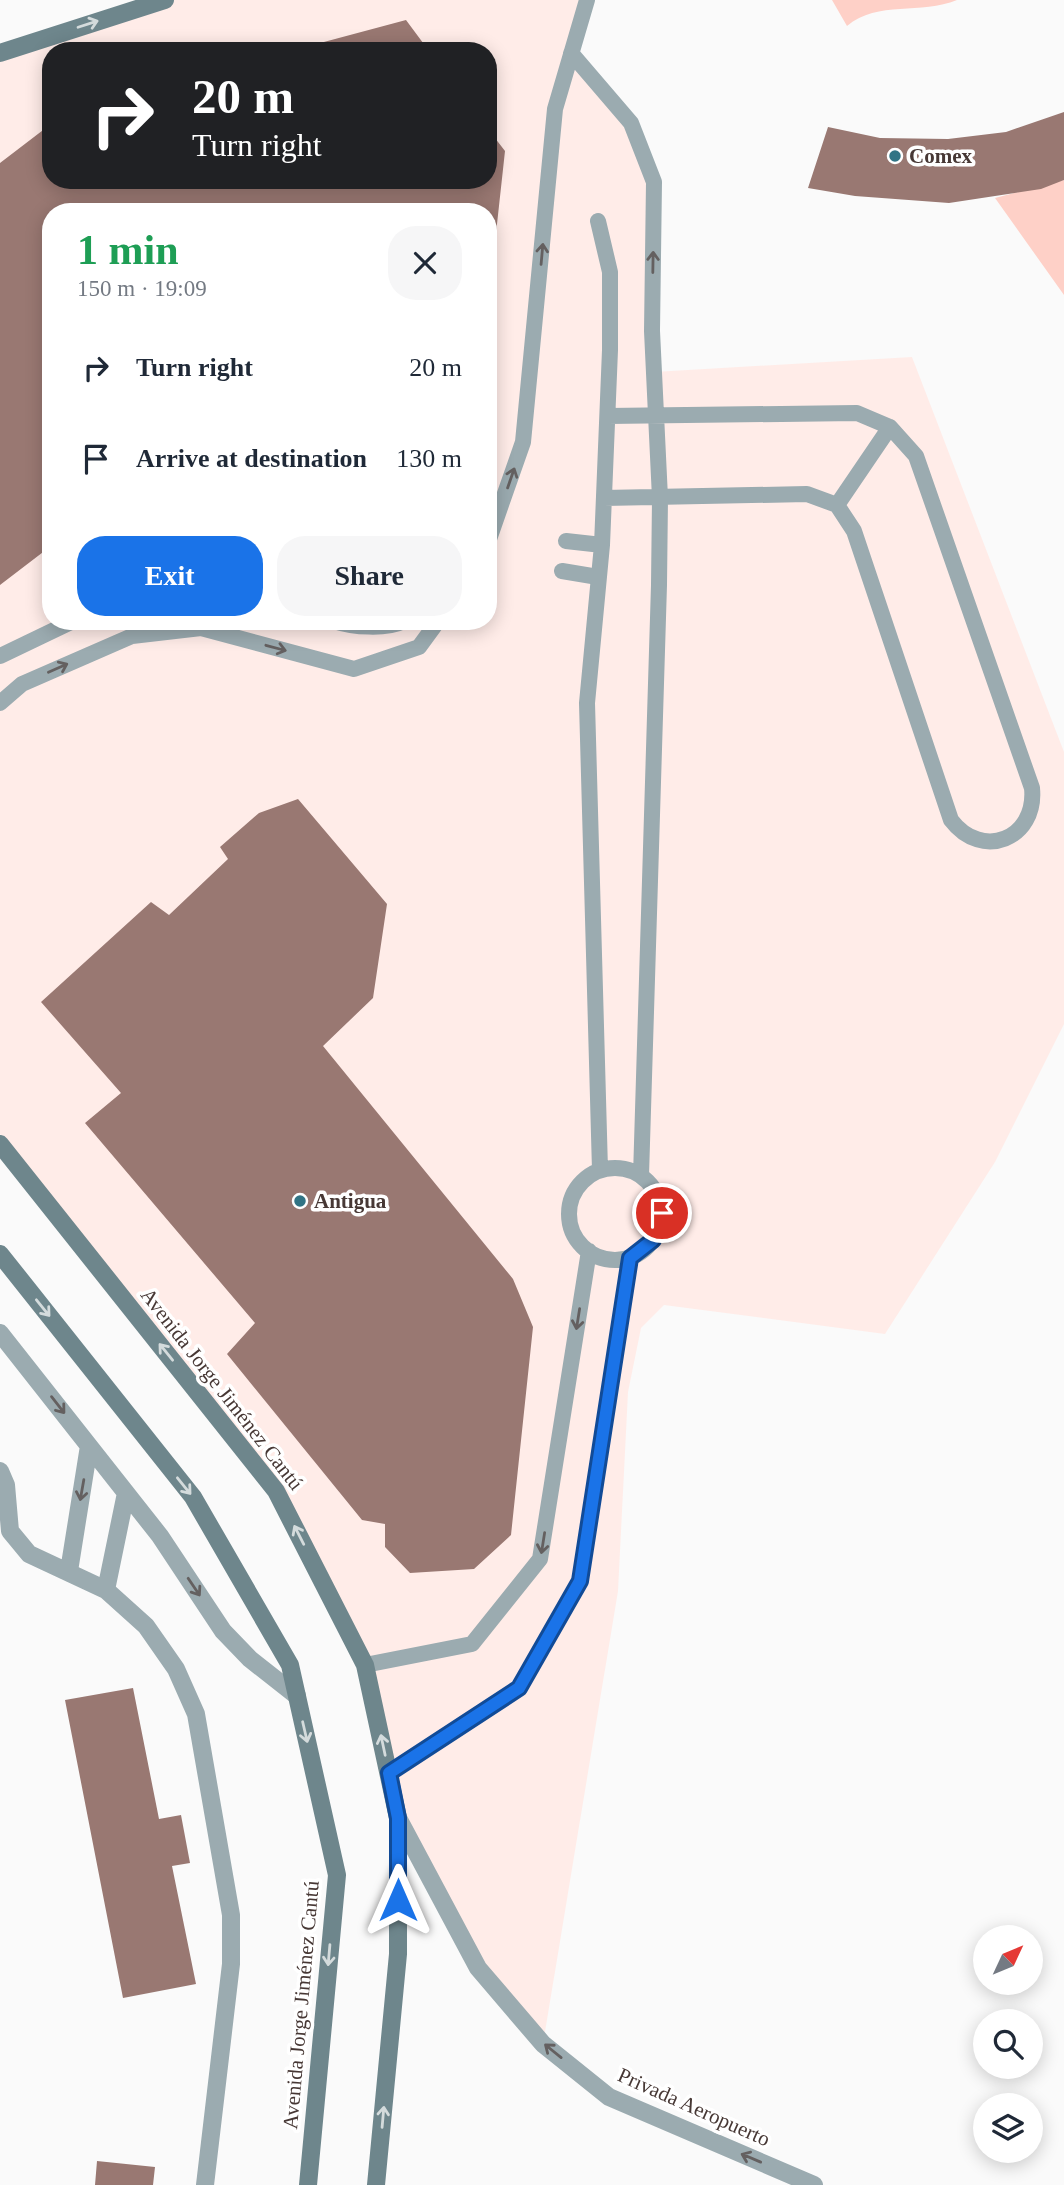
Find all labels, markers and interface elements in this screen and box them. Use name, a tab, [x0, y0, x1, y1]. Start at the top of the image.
one-way arrow	[77, 17, 99, 30]
text: 20 m	[192, 69, 294, 124]
icon: right	[77, 70, 168, 161]
text: Turn right	[192, 127, 322, 163]
place label: Comex	[909, 144, 972, 168]
marker: Comex	[887, 148, 903, 164]
button: close	[388, 226, 462, 300]
text: 1 min	[77, 227, 179, 273]
one-way arrow	[536, 243, 549, 265]
one-way arrow	[646, 251, 660, 274]
text: 150 m · 19:09	[77, 276, 207, 301]
icon: right	[77, 349, 115, 387]
text: Turn right	[136, 353, 253, 382]
text: 20 m	[409, 353, 462, 382]
icon: arrive	[77, 440, 115, 478]
text: Arrive at destination	[136, 444, 367, 473]
text: 130 m	[396, 444, 462, 473]
one-way arrow	[506, 467, 518, 489]
button: Exit	[77, 536, 263, 616]
button: Share	[277, 536, 462, 616]
one-way arrow	[264, 642, 287, 655]
one-way arrow	[47, 661, 68, 674]
pin	[632, 1183, 692, 1243]
place label: Antigua	[314, 1189, 387, 1213]
marker: Antigua	[292, 1193, 308, 1209]
icon: arrive	[643, 1194, 681, 1232]
street label: Avenida Jorge Jiménez Cantú	[136, 1283, 309, 1495]
one-way arrow	[35, 1298, 50, 1316]
one-way arrow	[571, 1307, 584, 1330]
one-way arrow	[158, 1343, 173, 1361]
one-way arrow	[50, 1396, 65, 1414]
one-way arrow	[177, 1476, 192, 1494]
one-way arrow	[75, 1478, 88, 1501]
one-way arrow	[292, 1525, 305, 1546]
one-way arrow	[536, 1532, 549, 1554]
one-way arrow	[187, 1577, 201, 1597]
one-way arrow	[298, 1720, 312, 1743]
one-way arrow	[375, 1734, 389, 1757]
position arrow	[361, 1863, 435, 1937]
street label: Avenida Jorge Jiménez Cantú	[278, 1879, 324, 2130]
north arrow	[973, 1925, 1043, 1995]
map controls	[973, 1925, 1043, 2163]
one-way arrow	[322, 1943, 335, 1966]
button: search	[973, 2009, 1043, 2079]
one-way arrow	[544, 2043, 562, 2059]
street label: Privada Aeropuerto	[614, 2063, 774, 2151]
button: layers	[973, 2093, 1043, 2163]
one-way arrow	[377, 2106, 390, 2129]
one-way arrow	[741, 2151, 763, 2164]

